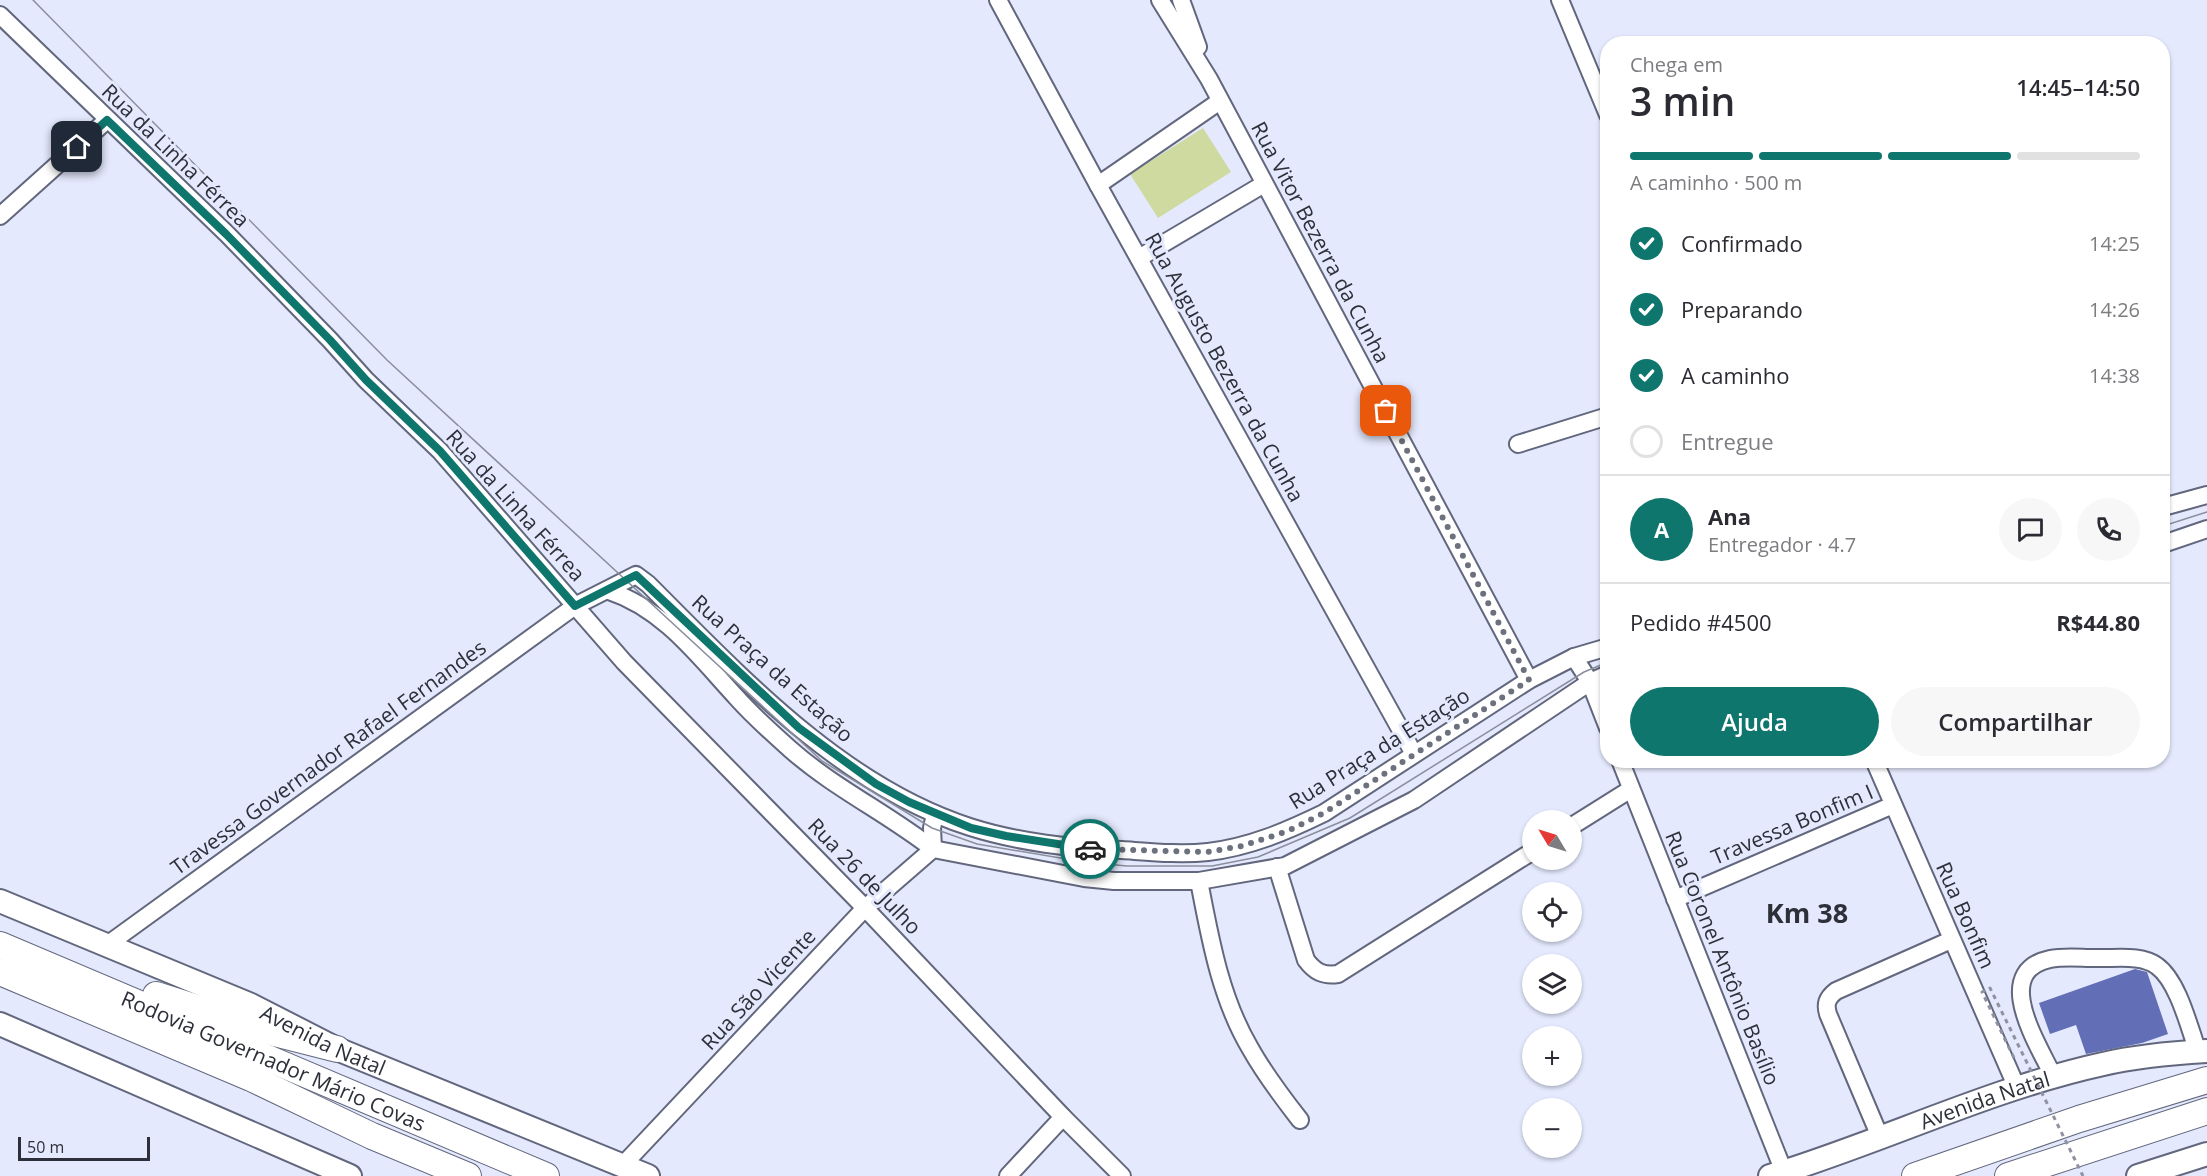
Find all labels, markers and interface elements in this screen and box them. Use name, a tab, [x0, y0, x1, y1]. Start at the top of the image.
text: Chega em	[1630, 51, 1723, 78]
text: 14:45–14:50	[2016, 72, 2140, 102]
text: 3 min	[1630, 74, 1735, 127]
street label: Rua da Linha Férrea	[96, 77, 256, 233]
street label: Rua Vitor Bezerra da Cunha	[1245, 116, 1397, 368]
pin	[51, 121, 102, 172]
icon: home	[60, 130, 93, 163]
text: A caminho · 500 m	[1630, 169, 1802, 196]
street label: Rua Augusto Bezerra da Cunha	[1139, 227, 1311, 507]
icon: check	[1630, 227, 1663, 260]
text: Confirmado	[1681, 228, 1803, 258]
text: 14:25	[2089, 230, 2140, 257]
icon: check	[1630, 293, 1663, 326]
text: Preparando	[1681, 294, 1803, 324]
text: 14:26	[2089, 296, 2140, 323]
icon: check	[1630, 359, 1663, 392]
text: A caminho	[1681, 360, 1790, 390]
text: 14:38	[2089, 362, 2140, 389]
pin	[1360, 385, 1411, 436]
icon: bag	[1369, 394, 1402, 427]
street label: Rua da Linha Férrea	[440, 423, 592, 587]
text: Entregue	[1681, 426, 1774, 456]
button: chat	[1999, 498, 2062, 561]
button: phone	[2077, 498, 2140, 561]
text: Ana	[1708, 501, 1751, 531]
text: A	[1654, 514, 1669, 544]
text: Entregador · 4.7	[1708, 531, 1856, 558]
street label: Rua Praça da Estação	[686, 588, 860, 748]
text: Pedido #4500	[1630, 607, 1772, 637]
text: R$44.80	[2056, 607, 2140, 637]
street label: Travessa Governador Rafael Fernandes	[165, 633, 491, 881]
street label: Rua Praça da Estação	[1283, 681, 1475, 815]
button: Ajuda	[1630, 687, 1879, 756]
button: Compartilhar	[1891, 687, 2140, 756]
street label: Travessa Bonfim I	[1707, 777, 1877, 871]
north arrow	[1522, 810, 1582, 870]
map controls	[1522, 810, 1582, 1158]
street label: Rua 26 de Julho	[802, 812, 928, 940]
courier	[1060, 819, 1120, 879]
street label: Rua Coronel Antônio Basílio	[1659, 827, 1787, 1089]
icon: car	[1074, 833, 1107, 866]
street label: Rua Bonfim	[1930, 857, 2002, 973]
button: locate	[1522, 882, 1582, 942]
district label: Km 38	[1766, 894, 1848, 931]
street label: Rua São Vicente	[695, 922, 821, 1056]
button: layers	[1522, 954, 1582, 1014]
street label: Rodovia Governador Mário Covas	[117, 984, 430, 1137]
street label: Avenida Natal	[256, 998, 390, 1081]
button: +	[1522, 1026, 1582, 1086]
street label: Avenida Natal	[1916, 1064, 2053, 1135]
button: −	[1522, 1098, 1582, 1158]
scale bar	[18, 1134, 150, 1162]
text: 50 m	[27, 1136, 64, 1158]

